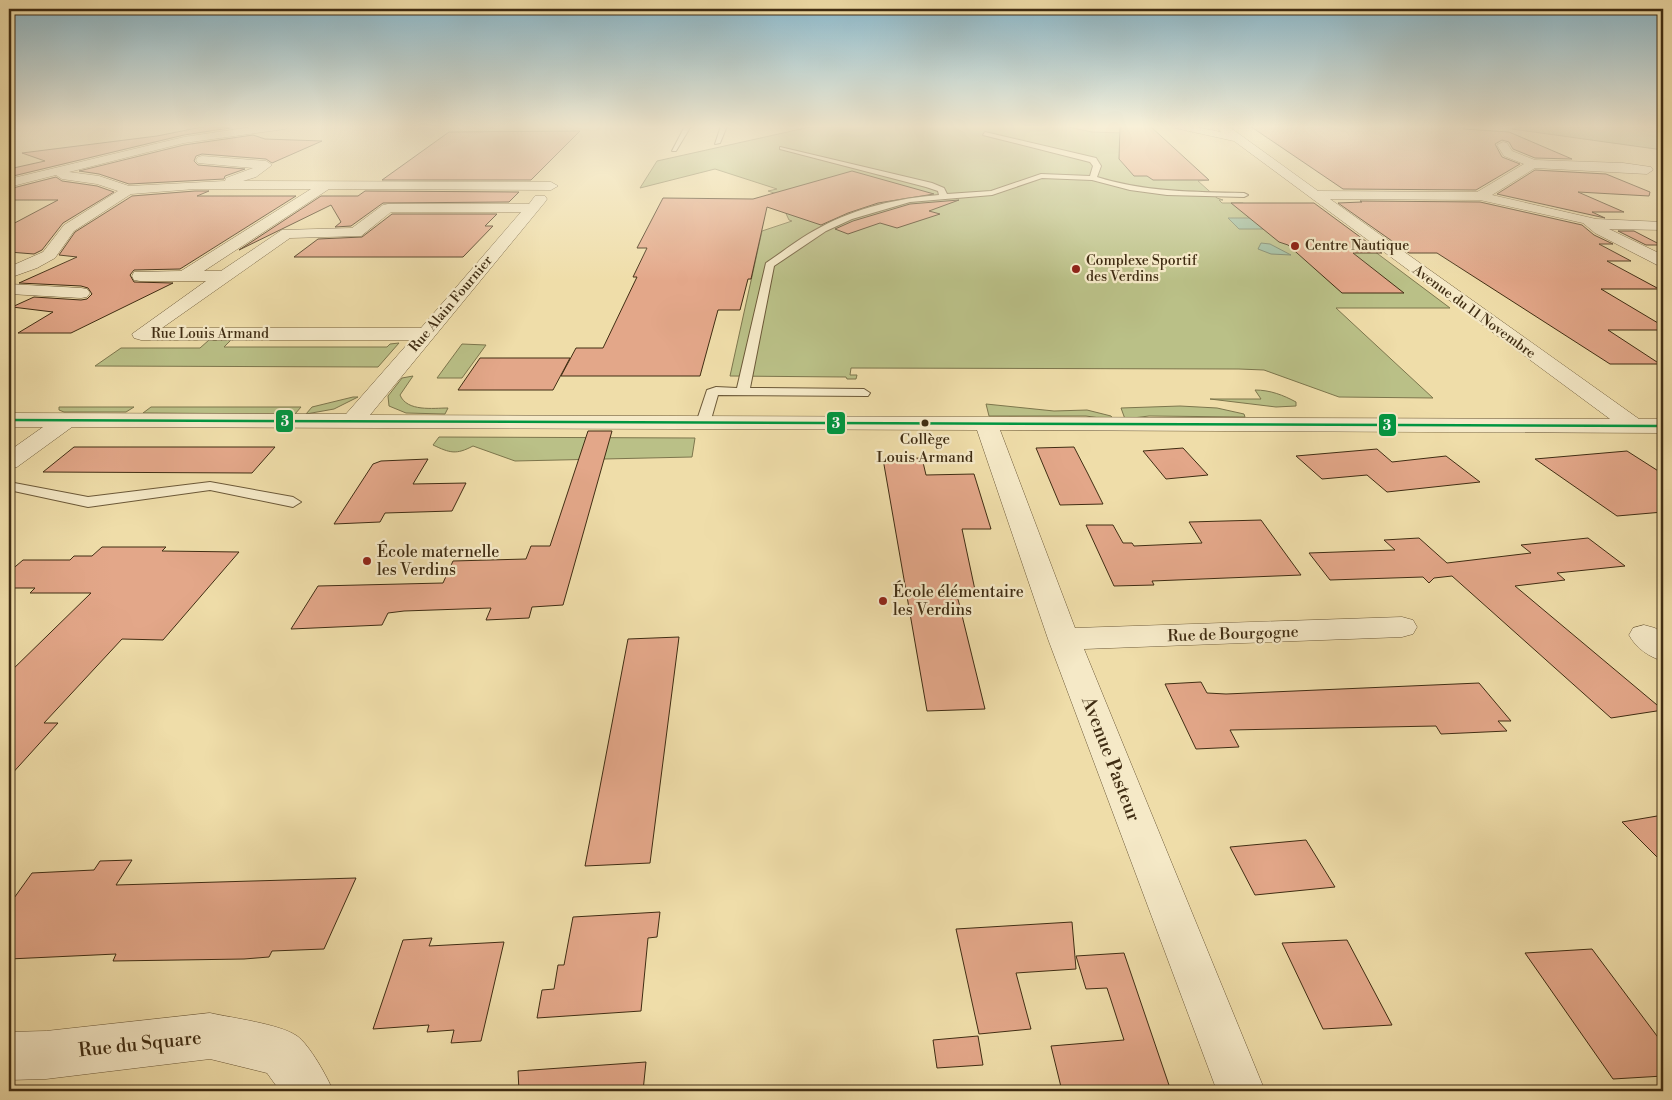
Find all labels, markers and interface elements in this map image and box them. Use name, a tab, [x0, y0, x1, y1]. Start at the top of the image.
place label: Centre Nautique	[1305, 237, 1409, 255]
marker: Centre Nautique	[1289, 240, 1301, 252]
street label: Rue Alain Fournier	[405, 252, 497, 356]
place label: Complexe Sportif des Verdins	[1086, 252, 1198, 286]
street label: Avenue du 11 Novembre	[1408, 261, 1539, 363]
marker: Complexe Sportif des Verdins	[1070, 263, 1082, 275]
street label: Rue Louis Armand	[151, 325, 269, 343]
line badge: 3	[275, 409, 294, 433]
line badge: 3	[826, 411, 846, 435]
text: 3	[281, 413, 289, 431]
line badge: 3	[1378, 413, 1397, 437]
text: 3	[832, 415, 840, 433]
text: 3	[1383, 417, 1391, 435]
marker: Collège Louis Armand	[920, 418, 930, 428]
place label: Collège Louis Armand	[877, 430, 974, 467]
place label: École maternelle les Verdins	[377, 540, 499, 580]
marker: École maternelle les Verdins	[361, 555, 373, 567]
place label: École élémentaire les Verdins	[893, 580, 1024, 620]
marker: École élémentaire les Verdins	[877, 595, 889, 607]
street label: Rue de Bourgogne	[1167, 622, 1299, 646]
street label: Avenue Pasteur	[1076, 692, 1146, 825]
street label: Rue du Square	[77, 1026, 203, 1062]

